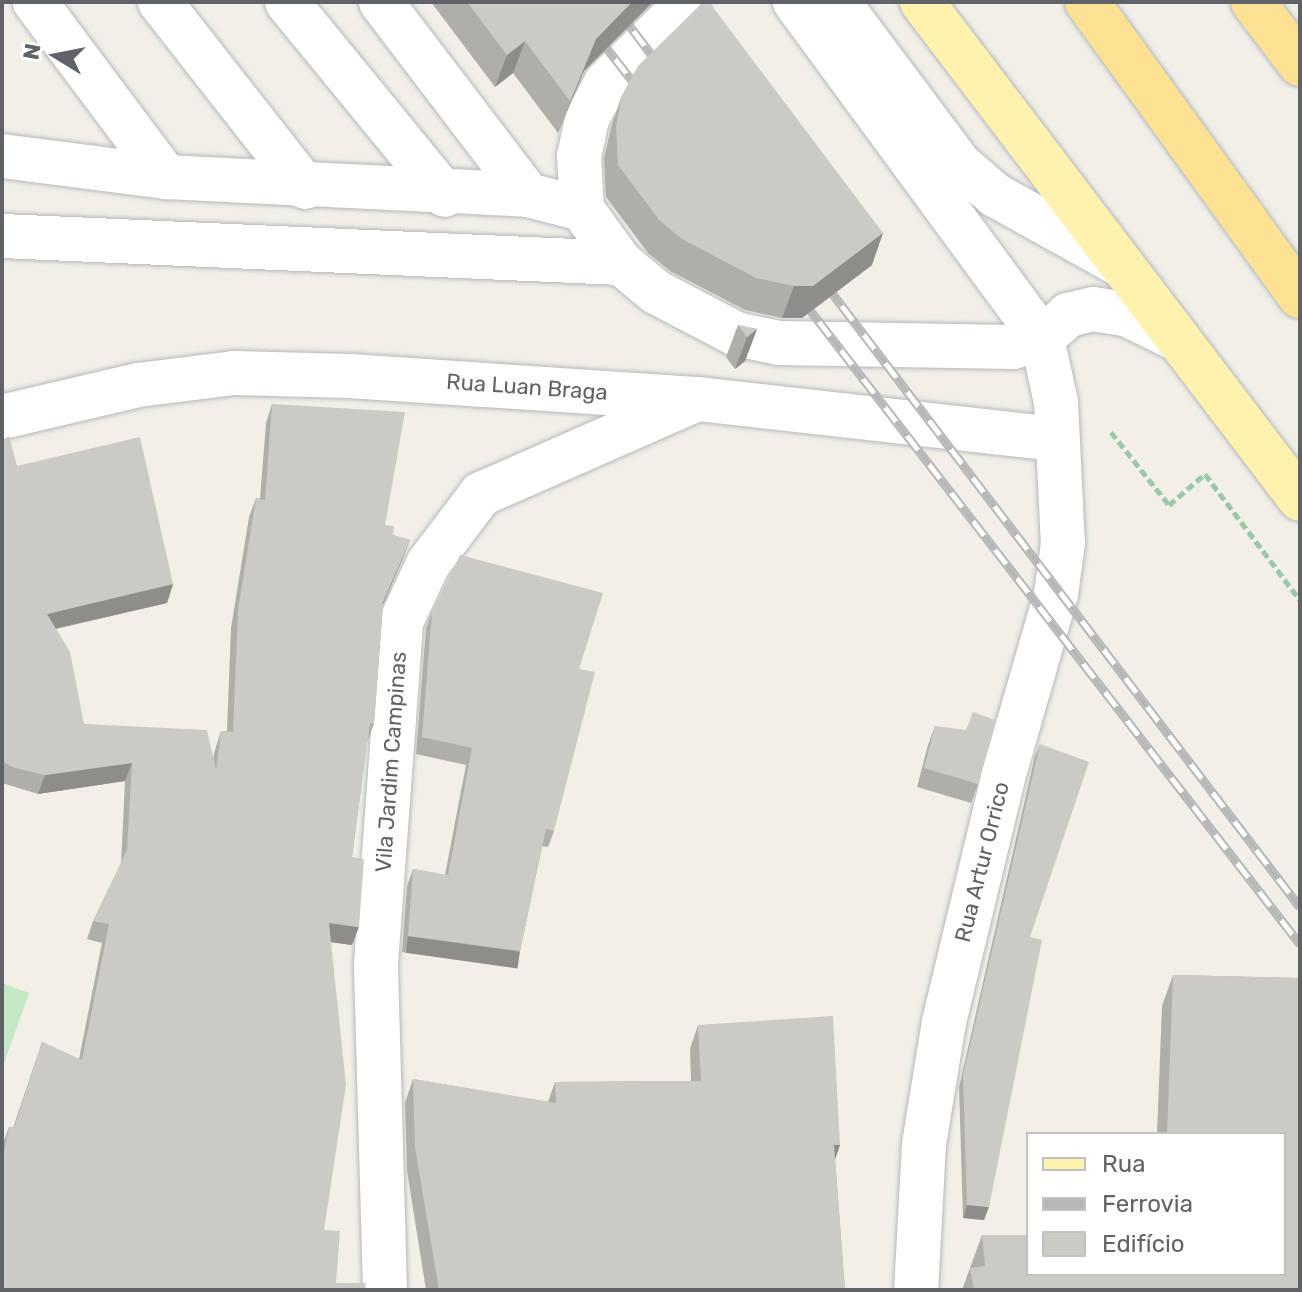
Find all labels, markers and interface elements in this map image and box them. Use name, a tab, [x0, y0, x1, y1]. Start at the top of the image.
north arrow	[16, 16, 96, 96]
text: N	[17, 42, 47, 62]
street label: Rua Luan Braga	[445, 368, 609, 406]
street label: Vila Jardim Campinas	[370, 651, 412, 873]
street label: Rua Artur Orrico	[949, 778, 1015, 946]
legend	[1026, 1132, 1286, 1276]
text: Rua	[1102, 1150, 1145, 1178]
text: Ferrovia	[1102, 1190, 1193, 1218]
text: Edifício	[1102, 1230, 1185, 1258]

